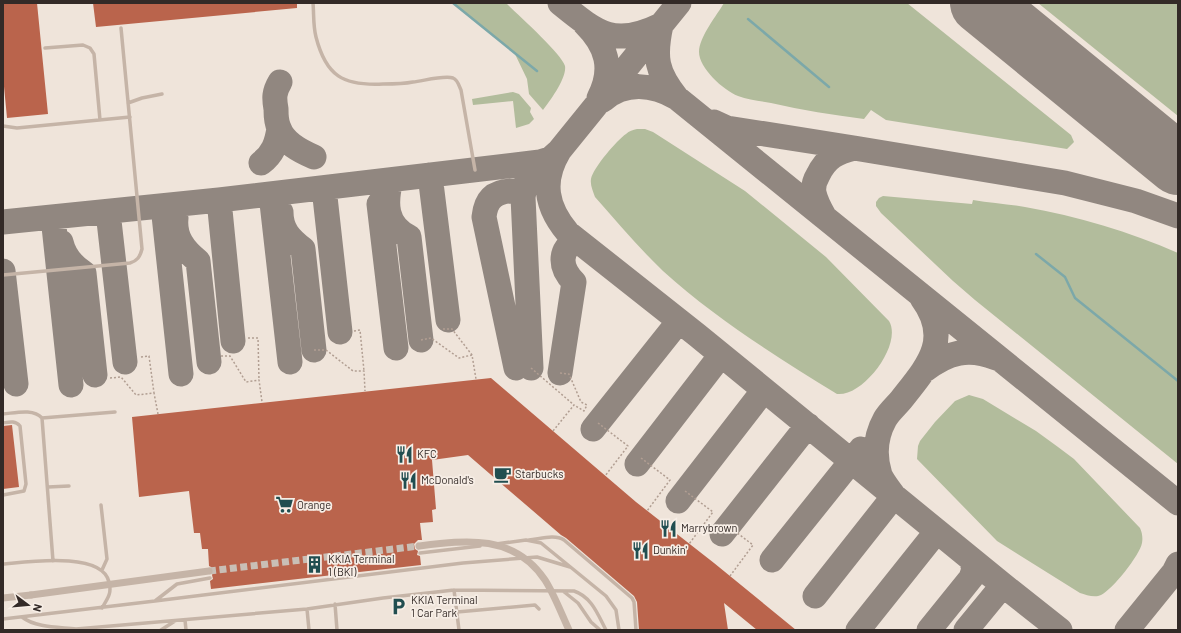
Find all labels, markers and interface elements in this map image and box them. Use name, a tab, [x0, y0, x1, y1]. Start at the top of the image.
restaurant icon: KFC	[394, 444, 414, 464]
place label: KFC	[417, 447, 437, 460]
cafe icon: Starbucks	[492, 464, 512, 484]
place label: Starbucks	[515, 467, 563, 480]
restaurant icon: McDonald's	[398, 470, 418, 490]
place label: McDonald's	[421, 473, 474, 486]
supermarket icon: Orange	[274, 495, 294, 515]
place label: Orange	[297, 498, 331, 511]
restaurant icon: Marrybrown	[658, 518, 678, 538]
place label: Marrybrown	[681, 521, 738, 534]
restaurant icon: Dunkin'	[630, 540, 650, 560]
place label: Dunkin'	[653, 543, 687, 556]
place label: KKIA Terminal 1 (BKI)	[328, 552, 395, 578]
building icon: KKIA Terminal 1 (BKI)	[305, 555, 325, 575]
north arrow	[8, 585, 48, 625]
place label: KKIA Terminal 1 Car Park	[411, 593, 478, 619]
parking icon: KKIA Terminal 1 Car Park	[388, 596, 408, 616]
text: N	[31, 603, 45, 613]

